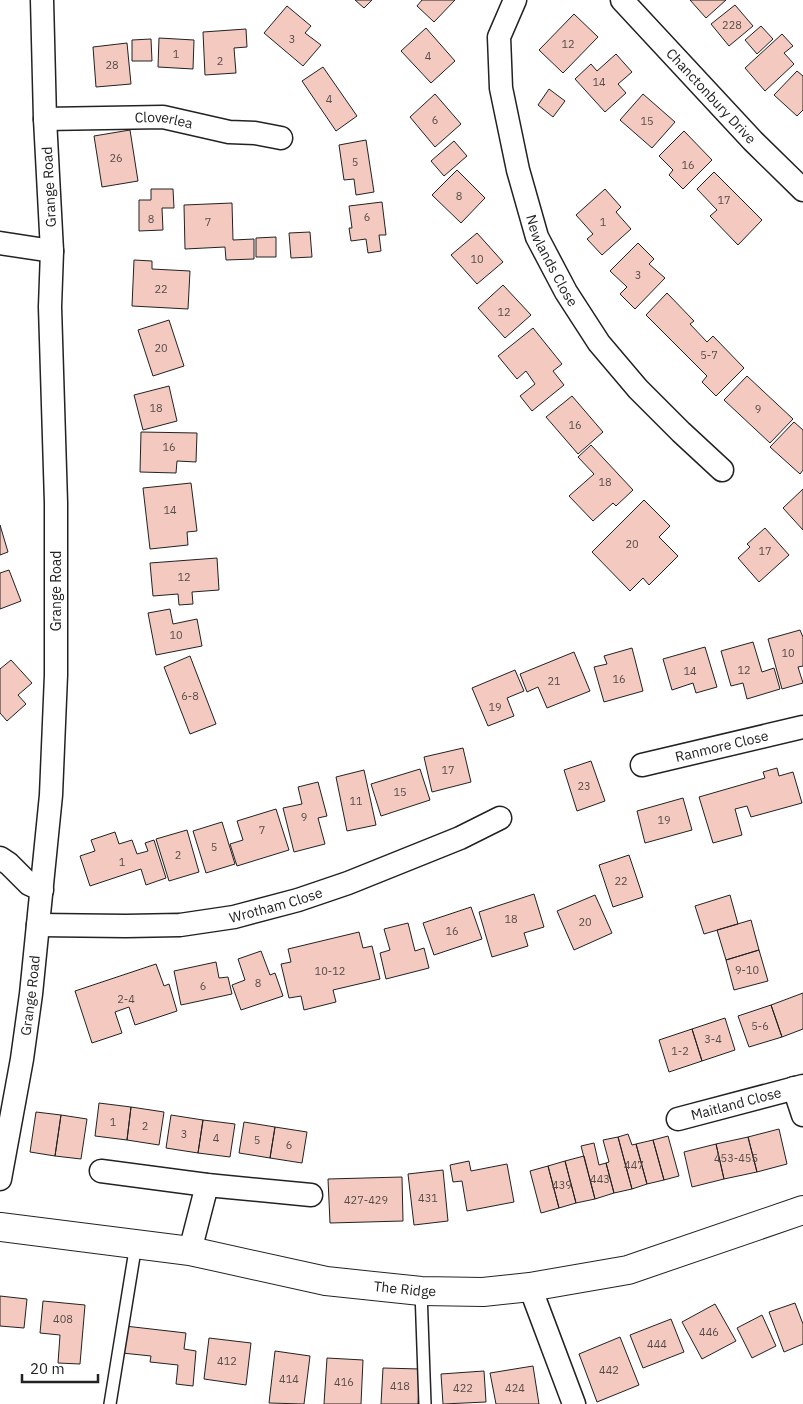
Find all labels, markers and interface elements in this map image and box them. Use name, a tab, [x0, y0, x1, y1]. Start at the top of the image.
house number: 228	[722, 18, 742, 32]
house number: 3	[289, 32, 295, 46]
house number: 12	[561, 37, 575, 51]
street label: Chanctonbury Drive	[662, 44, 760, 148]
house number: 1	[173, 47, 180, 61]
house number: 4	[425, 49, 432, 63]
house number: 2	[217, 54, 223, 68]
house number: 28	[105, 58, 119, 72]
house number: 14	[592, 75, 606, 89]
house number: 4	[326, 92, 333, 106]
street label: Cloverlea	[134, 108, 195, 133]
house number: 6	[432, 113, 438, 127]
house number: 15	[640, 114, 654, 128]
street label: Grange Road	[38, 146, 60, 228]
house number: 26	[109, 151, 123, 165]
house number: 5	[352, 155, 358, 169]
house number: 16	[681, 158, 695, 172]
house number: 8	[456, 189, 462, 203]
house number: 17	[717, 193, 731, 207]
house number: 6	[364, 210, 370, 224]
house number: 8	[148, 212, 154, 226]
street label: Newlands Close	[522, 212, 582, 310]
house number: 7	[205, 215, 211, 229]
house number: 1	[600, 215, 607, 229]
house number: 10	[470, 252, 484, 266]
house number: 3	[635, 268, 641, 282]
house number: 22	[154, 282, 168, 296]
house number: 12	[497, 305, 511, 319]
house number: 20	[154, 341, 168, 355]
house number: 5-7	[700, 348, 718, 362]
house number: 18	[149, 401, 163, 415]
house number: 9	[755, 402, 761, 416]
house number: 16	[568, 418, 582, 432]
house number: 16	[162, 440, 176, 454]
house number: 18	[598, 475, 612, 489]
house number: 14	[163, 503, 177, 517]
house number: 20	[625, 537, 639, 551]
house number: 17	[758, 544, 772, 558]
street label: Grange Road	[47, 551, 65, 631]
house number: 12	[177, 570, 191, 584]
house number: 10	[169, 628, 183, 642]
house number: 10	[781, 646, 795, 660]
house number: 12	[737, 663, 751, 677]
house number: 14	[683, 664, 697, 678]
house number: 16	[612, 672, 626, 686]
house number: 21	[547, 674, 561, 688]
house number: 6-8	[181, 689, 199, 703]
house number: 19	[488, 700, 502, 714]
street label: Ranmore Close	[673, 726, 771, 766]
house number: 17	[441, 763, 455, 777]
house number: 23	[577, 779, 591, 793]
house number: 15	[393, 785, 407, 799]
house number: 11	[349, 794, 363, 808]
house number: 9	[301, 810, 307, 824]
house number: 19	[657, 813, 671, 827]
house number: 7	[259, 823, 265, 837]
house number: 5	[211, 840, 217, 854]
house number: 2	[175, 848, 181, 862]
house number: 1	[119, 855, 126, 869]
house number: 22	[614, 874, 628, 888]
street label: Wrotham Close	[227, 883, 325, 927]
house number: 18	[504, 912, 518, 926]
house number: 20	[578, 915, 592, 929]
house number: 16	[445, 924, 459, 938]
street label: Grange Road	[16, 955, 44, 1037]
house number: 9-10	[735, 963, 759, 977]
house number: 10-12	[315, 964, 345, 978]
house number: 8	[255, 976, 261, 990]
house number: 6	[200, 979, 206, 993]
house number: 2-4	[117, 992, 135, 1006]
house number: 5-6	[751, 1019, 769, 1033]
house number: 3-4	[704, 1032, 722, 1046]
house number: 1-2	[671, 1044, 689, 1058]
street label: Maitland Close	[689, 1083, 783, 1124]
house number: 1	[110, 1115, 117, 1129]
house number: 2	[142, 1119, 148, 1133]
house number: 3	[181, 1127, 187, 1141]
house number: 4	[213, 1131, 220, 1145]
house number: 5	[254, 1133, 260, 1147]
house number: 6	[286, 1138, 292, 1152]
house number: 453-455	[714, 1151, 758, 1165]
house number: 447	[624, 1158, 644, 1172]
house number: 443	[590, 1172, 610, 1186]
house number: 439	[552, 1178, 572, 1192]
house number: 431	[418, 1191, 438, 1205]
house number: 427-429	[344, 1193, 388, 1207]
street label: The Ridge	[373, 1277, 436, 1300]
house number: 408	[53, 1312, 73, 1326]
house number: 446	[699, 1325, 719, 1339]
house number: 444	[647, 1337, 667, 1351]
scale bar	[22, 1352, 99, 1384]
house number: 412	[217, 1354, 237, 1368]
text: 20 m	[30, 1359, 65, 1378]
house number: 442	[599, 1363, 619, 1377]
house number: 414	[279, 1372, 299, 1386]
house number: 416	[334, 1375, 354, 1389]
house number: 418	[390, 1379, 410, 1393]
house number: 422	[453, 1381, 473, 1395]
house number: 424	[505, 1381, 525, 1395]

